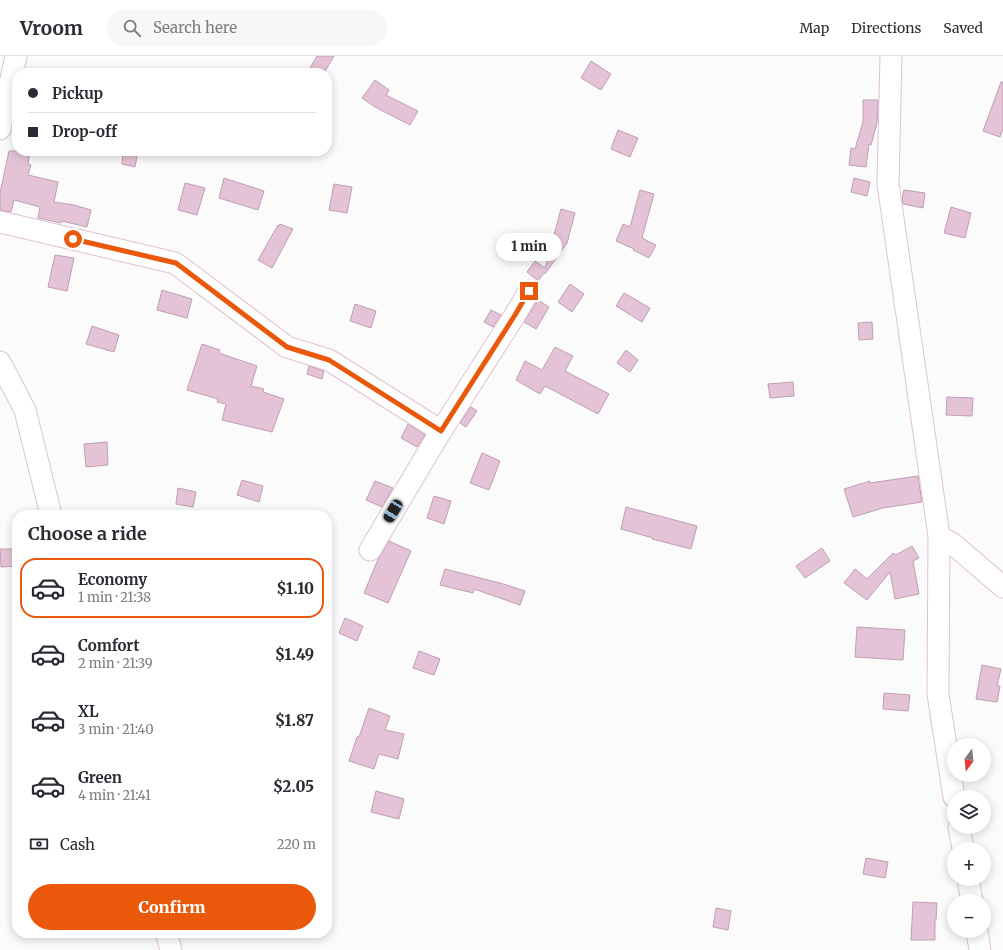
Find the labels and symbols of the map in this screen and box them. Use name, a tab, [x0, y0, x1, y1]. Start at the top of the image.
route start	[64, 230, 82, 248]
callout: 1 min	[496, 233, 562, 261]
route end	[520, 282, 538, 300]
car	[382, 498, 404, 524]
north arrow	[947, 738, 991, 782]

